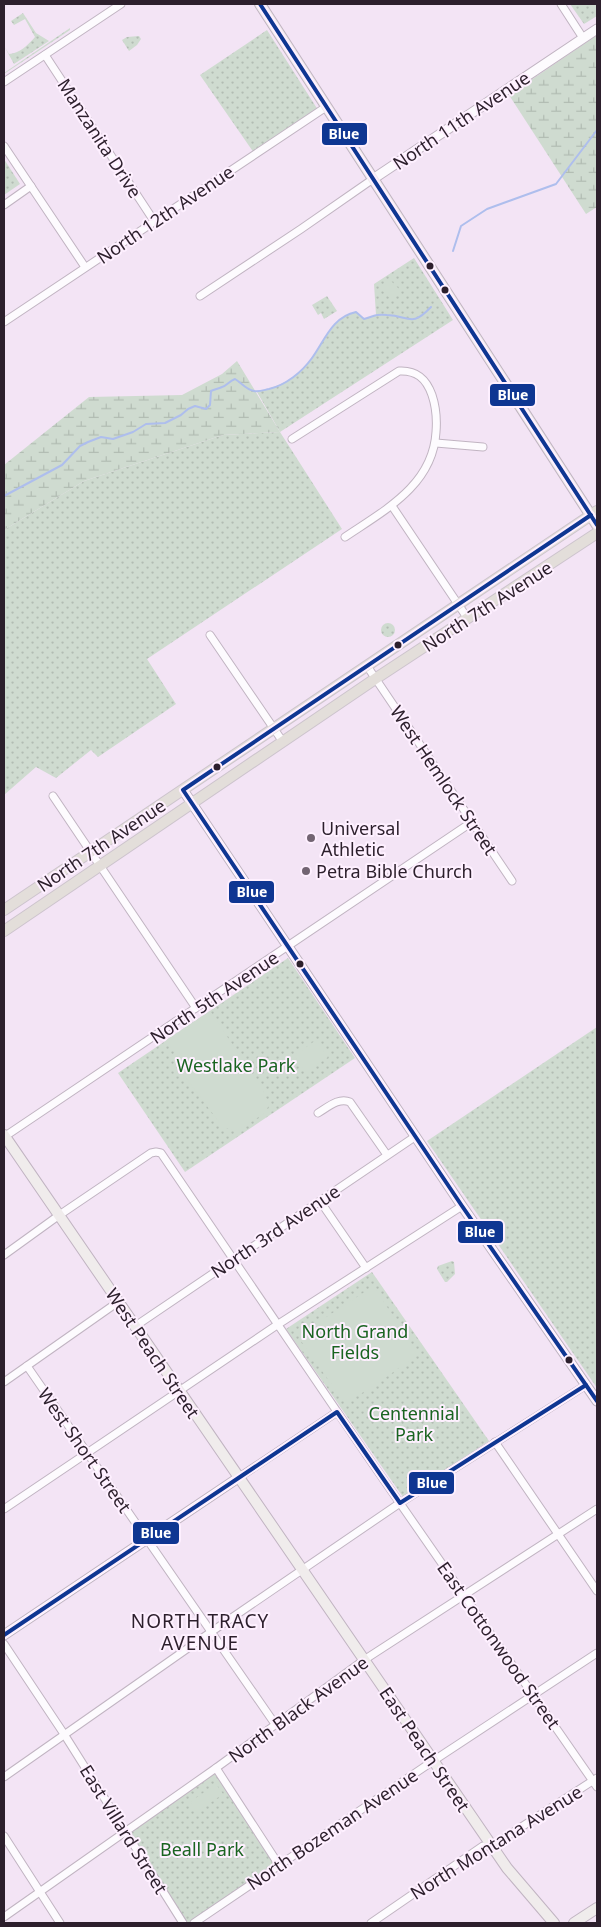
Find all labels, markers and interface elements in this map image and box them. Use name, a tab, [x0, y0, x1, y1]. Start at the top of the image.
street label: North 11th Avenue	[388, 65, 534, 175]
street label: Manzanita Drive	[52, 74, 148, 202]
line badge: Blue	[321, 122, 368, 146]
text: Blue	[329, 124, 359, 143]
street label: North 12th Avenue	[92, 159, 238, 269]
unlabelled marker	[425, 261, 435, 271]
unlabelled marker	[440, 285, 450, 295]
line badge: Blue	[489, 383, 536, 407]
text: Blue	[498, 385, 528, 404]
street label: North 7th Avenue	[418, 555, 556, 657]
unlabelled marker	[393, 640, 403, 650]
street label: West Hemlock Street	[385, 701, 503, 860]
unlabelled marker	[212, 762, 222, 772]
street label: North 7th Avenue	[32, 793, 170, 897]
place label: Universal Athletic	[321, 816, 400, 861]
marker: Universal Athletic	[305, 832, 317, 844]
place label: Petra Bible Church	[316, 859, 473, 883]
marker: Petra Bible Church	[300, 865, 312, 877]
line badge: Blue	[228, 880, 275, 904]
text: Blue	[237, 882, 267, 901]
street label: North 5th Avenue	[145, 945, 283, 1049]
unlabelled marker	[295, 959, 305, 969]
park label: Westlake Park	[177, 1053, 296, 1077]
street label: North 3rd Avenue	[206, 1179, 344, 1283]
line badge: Blue	[457, 1220, 504, 1244]
text: Blue	[465, 1222, 495, 1241]
street label: West Peach Street	[101, 1283, 206, 1423]
park label: North Grand Fields	[302, 1319, 408, 1364]
unlabelled marker	[564, 1355, 574, 1365]
street label: West Short Street	[33, 1383, 137, 1518]
park label: Centennial Park	[369, 1401, 459, 1446]
line badge: Blue	[408, 1471, 455, 1495]
text: Blue	[417, 1473, 447, 1492]
line badge: Blue	[132, 1521, 180, 1545]
text: Blue	[141, 1523, 171, 1542]
street label: East Cottonwood Street	[432, 1557, 566, 1734]
district label: NORTH TRACY AVENUE	[131, 1608, 269, 1656]
street label: North Black Avenue	[223, 1650, 373, 1768]
street label: East Peach Street	[374, 1682, 476, 1817]
street label: East Villard Street	[75, 1760, 174, 1898]
street label: North Bozeman Avenue	[242, 1763, 422, 1895]
street label: North Montana Avenue	[406, 1779, 586, 1905]
park label: Beall Park	[160, 1837, 244, 1861]

